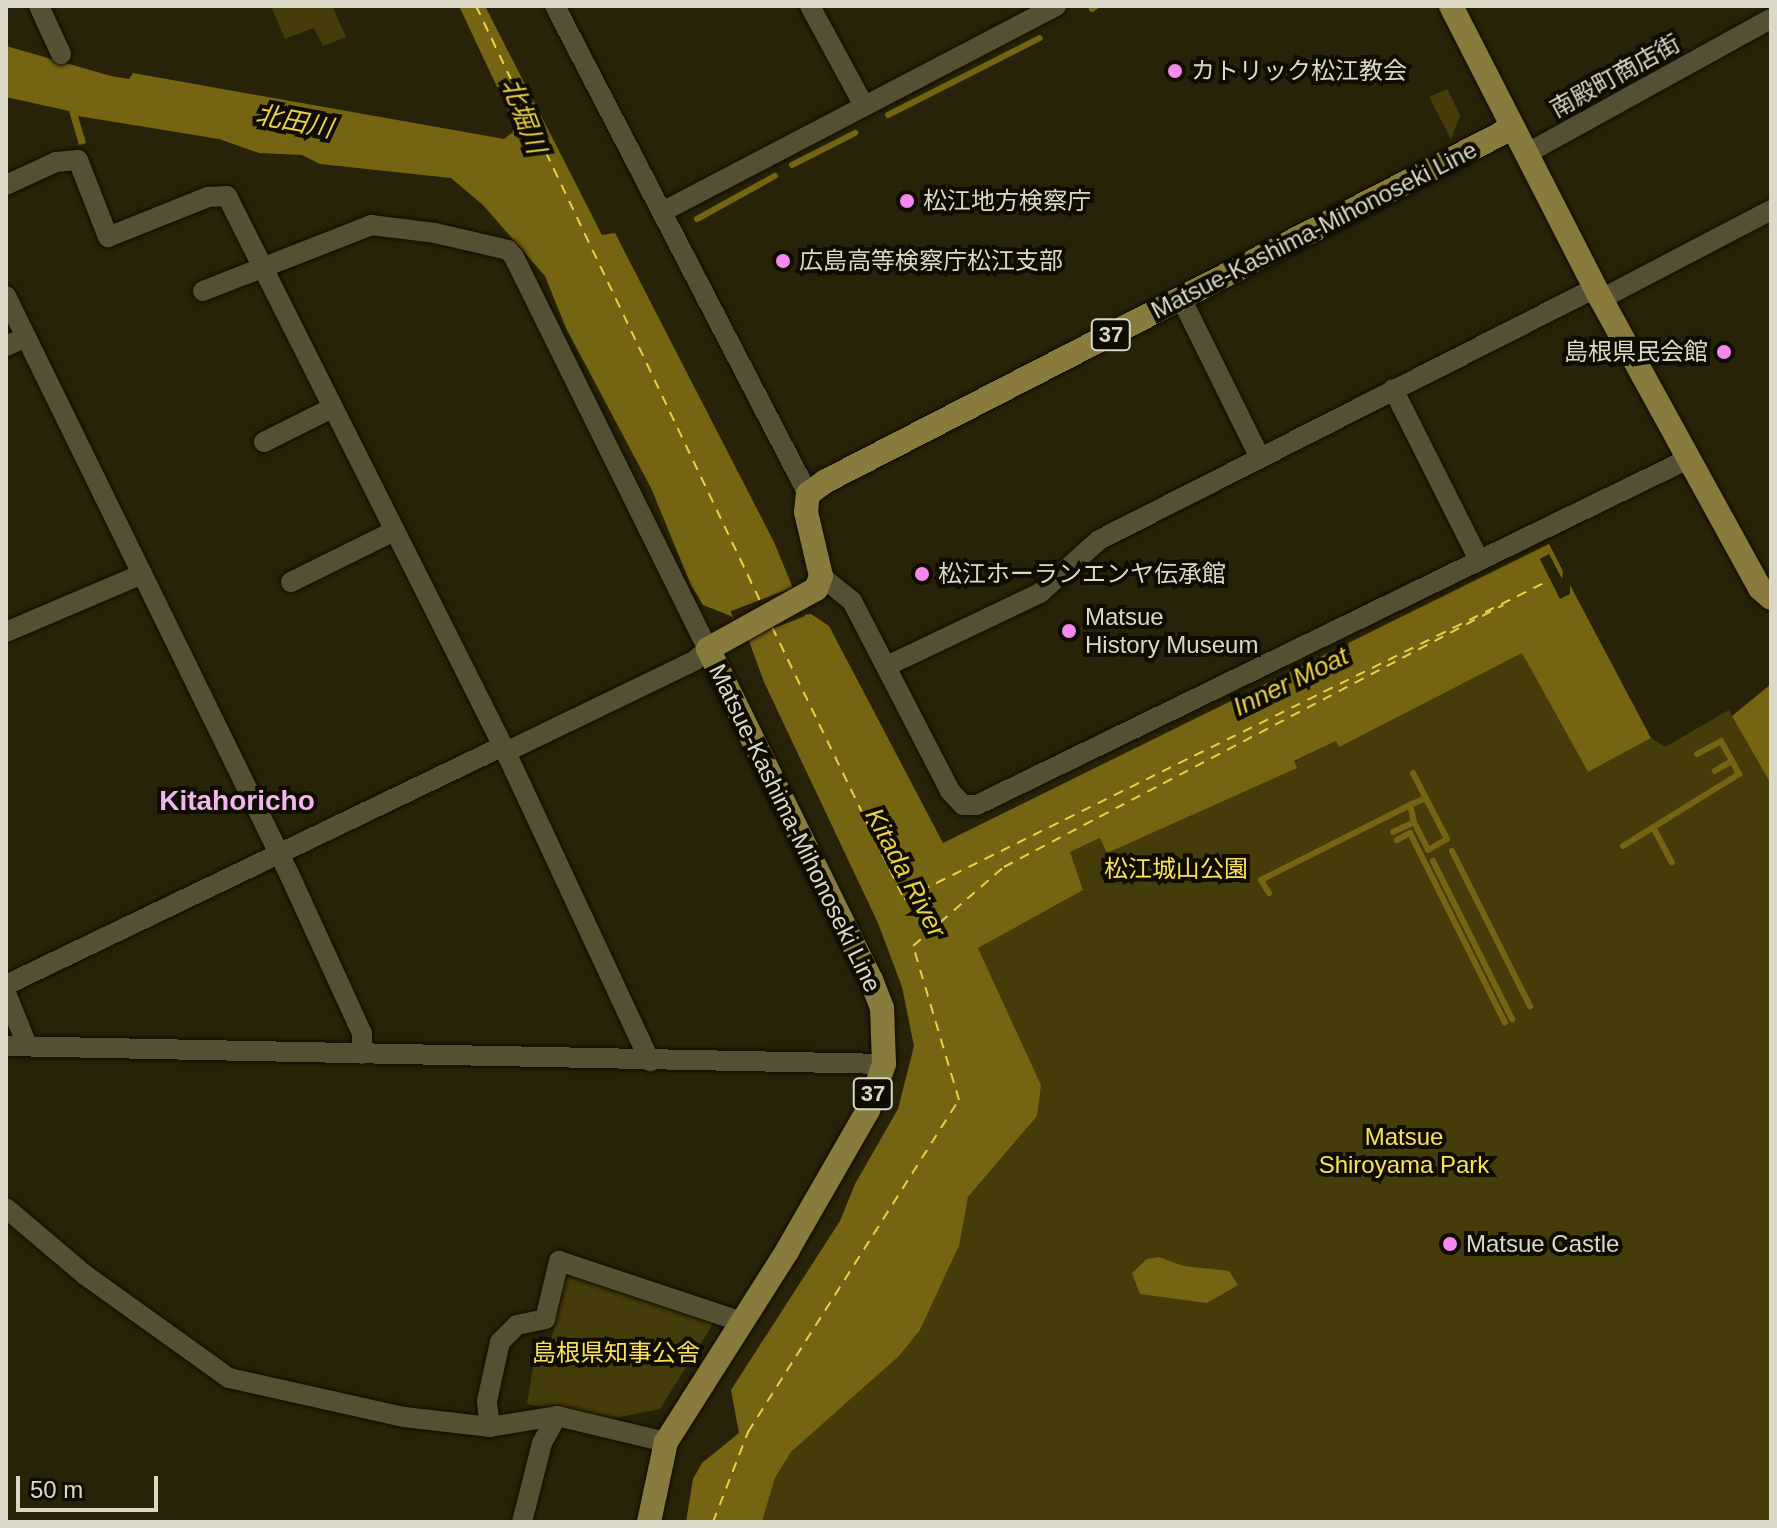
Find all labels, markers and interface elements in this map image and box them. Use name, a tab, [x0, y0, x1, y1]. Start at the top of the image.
street label: 南殿町商店街	[1545, 28, 1685, 124]
place label: カトリック松江教会	[1191, 57, 1407, 85]
marker: カトリック松江教会	[1166, 62, 1184, 80]
water label: 北堀川	[494, 74, 552, 158]
water label: 北田川	[253, 99, 335, 145]
street label: Matsue-Kashima-Mihonoseki Line	[1146, 135, 1482, 325]
place label: 松江地方検察庁	[923, 187, 1091, 215]
marker: 松江地方検察庁	[898, 192, 916, 210]
place label: 広島高等検察庁松江支部	[799, 247, 1063, 275]
marker: 広島高等検察庁松江支部	[774, 252, 792, 270]
road number: 37	[1089, 317, 1133, 353]
place label: 島根県民会館	[1564, 338, 1708, 366]
marker: 島根県民会館	[1715, 343, 1733, 361]
place label: 松江ホーランエンヤ伝承館	[938, 560, 1226, 588]
marker: 松江ホーランエンヤ伝承館	[913, 565, 931, 583]
place label: Matsue History Museum	[1085, 603, 1258, 659]
marker: Matsue History Museum	[1060, 622, 1078, 640]
water label: Inner Moat	[1228, 641, 1354, 723]
street label: Matsue-Kashima-Mihonoseki Line	[703, 659, 887, 997]
district label: Kitahoricho	[159, 784, 315, 818]
water label: Kitada River	[858, 803, 952, 943]
park label: 松江城山公園	[1104, 855, 1248, 883]
road number: 37	[851, 1076, 895, 1112]
park label: Matsue Shiroyama Park	[1319, 1123, 1489, 1179]
place label: Matsue Castle	[1466, 1230, 1619, 1258]
marker: Matsue Castle	[1441, 1235, 1459, 1253]
park label: 島根県知事公舎	[532, 1339, 700, 1367]
scale bar	[20, 1460, 162, 1510]
text: 50 m	[30, 1476, 83, 1503]

